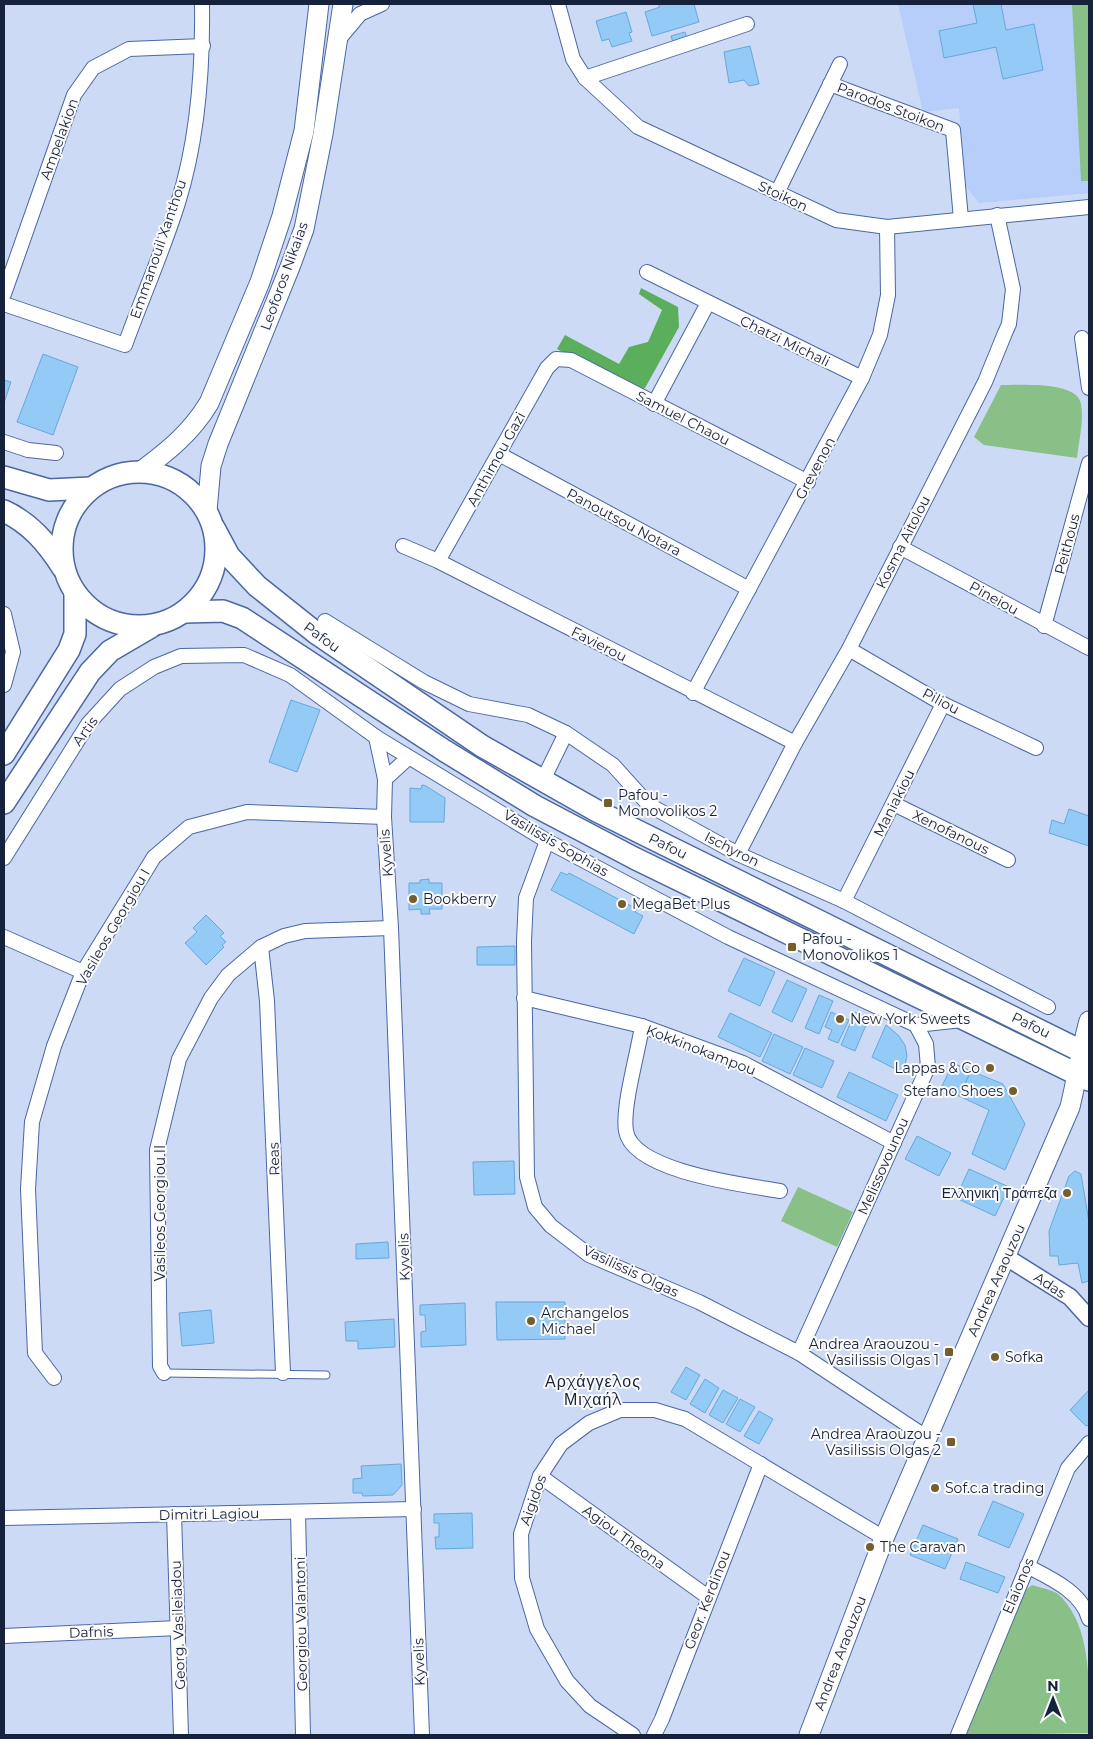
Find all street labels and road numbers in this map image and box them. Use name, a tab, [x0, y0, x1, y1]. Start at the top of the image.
street label: Parodos Stoikon	[835, 78, 947, 136]
street label: Ampelakion	[36, 96, 82, 182]
street label: Emmanouil Xanthou	[126, 177, 190, 321]
street label: Stoikon	[755, 177, 811, 215]
street label: Leoforos Nikaias	[256, 219, 312, 333]
street label: Chatzi Michali	[737, 311, 833, 371]
street label: Samuel Chaou	[633, 387, 733, 449]
street label: Anthimou Gazi	[463, 409, 529, 509]
street label: Grevenon	[791, 434, 839, 502]
street label: Panoutsou Notara	[564, 484, 684, 560]
street label: Kosma Aitolou	[872, 493, 934, 591]
street label: Peithous	[1050, 511, 1084, 576]
street label: Pineiou	[966, 577, 1022, 619]
street label: Pafou	[300, 618, 344, 656]
street label: Favierou	[568, 622, 630, 666]
street label: Piliou	[919, 684, 963, 718]
street label: Artis	[68, 713, 102, 749]
street label: Maniakiou	[869, 766, 919, 840]
street label: Vasilissis Sophias	[500, 806, 612, 881]
street label: Xenofanous	[910, 806, 992, 858]
street label: Kyvelis	[375, 828, 397, 877]
street label: Ischyron	[701, 828, 763, 870]
street label: Pafou	[646, 829, 690, 863]
street label: Vasileos Georgiou I	[72, 865, 154, 989]
street label: Pafou	[1009, 1008, 1053, 1042]
street label: Kokkinokampou	[644, 1021, 758, 1079]
street label: Melissovounou	[853, 1114, 913, 1218]
street label: Reas	[264, 1142, 284, 1176]
street label: Vasileos Georgiou II	[151, 1145, 169, 1281]
street label: Andrea Araouzou	[963, 1221, 1029, 1339]
street label: Kyvelis	[394, 1233, 414, 1281]
street label: Vasilissis Olgas	[580, 1241, 682, 1301]
street label: Adas	[1031, 1268, 1070, 1302]
street label: Aigidos	[516, 1472, 550, 1528]
street label: Agiou Theona	[579, 1501, 669, 1573]
street label: Dimitri Lagiou	[159, 1504, 259, 1524]
street label: Geor. Kerdinou	[680, 1548, 734, 1652]
street label: Elaionos	[998, 1555, 1038, 1617]
street label: Georgiou Valantoni	[291, 1556, 311, 1692]
street label: Georg. Vasileiadou	[167, 1560, 189, 1690]
street label: Andrea Araouzou	[810, 1593, 870, 1713]
street label: Dafnis	[68, 1622, 114, 1642]
street label: Kyvelis	[409, 1638, 429, 1686]

